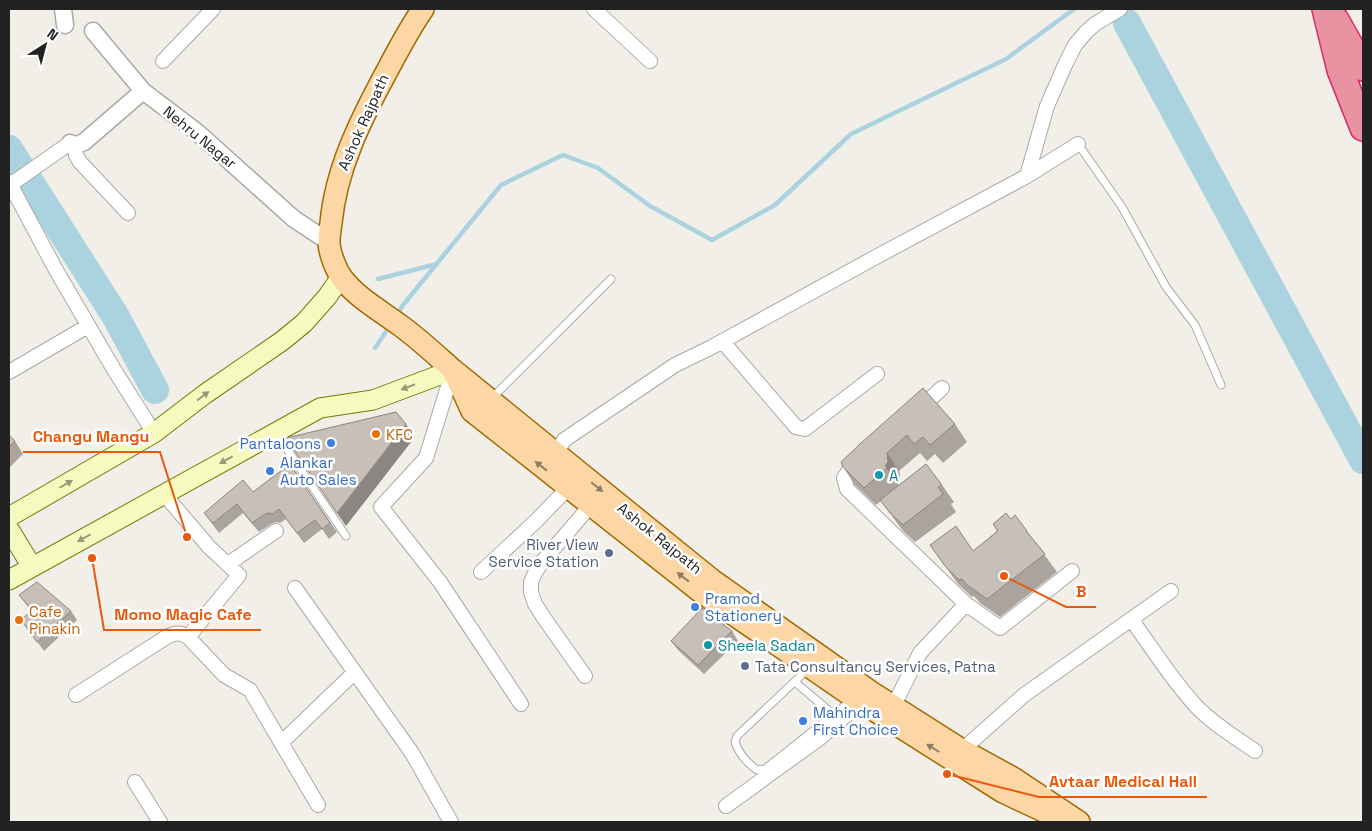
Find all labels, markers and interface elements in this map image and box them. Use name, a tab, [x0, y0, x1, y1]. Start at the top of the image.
north arrow	[20, 20, 70, 70]
text: N	[44, 24, 62, 45]
street label: Ashok Rajpath	[333, 71, 393, 173]
street label: Nehru Nagar	[159, 102, 241, 173]
one-way arrow	[400, 384, 415, 391]
one-way arrow	[196, 391, 209, 401]
callout: Changu Mangu	[23, 421, 160, 452]
place label: KFC	[386, 425, 413, 444]
text: Changu Mangu	[33, 426, 149, 447]
marker: KFC	[370, 428, 382, 440]
place label: Pantaloons	[240, 434, 321, 453]
marker: Pantaloons	[325, 437, 337, 449]
place label: Alankar Auto Sales	[280, 453, 357, 489]
one-way arrow	[220, 455, 233, 464]
one-way arrow	[535, 460, 548, 471]
marker: Alankar Auto Sales	[264, 465, 276, 477]
place label: A	[889, 466, 899, 485]
marker: A	[873, 469, 885, 481]
one-way arrow	[59, 480, 74, 488]
one-way arrow	[590, 481, 603, 492]
street label: Ashok Rajpath	[614, 498, 706, 578]
one-way arrow	[77, 534, 91, 542]
place label: River View Service Station	[489, 535, 599, 571]
marker: River View Service Station	[603, 547, 615, 559]
one-way arrow	[677, 572, 690, 583]
callout: B	[1066, 576, 1096, 607]
text: B	[1076, 581, 1086, 602]
place label: Pramod Stationery	[705, 589, 782, 625]
callout: Momo Magic Cafe	[104, 599, 261, 630]
marker: Pramod Stationery	[689, 601, 701, 613]
place label: Cafe Pinakin	[29, 602, 80, 638]
text: Momo Magic Cafe	[114, 604, 252, 625]
marker: Cafe Pinakin	[13, 614, 25, 626]
place label: Sheela Sadan	[718, 636, 815, 655]
marker: Sheela Sadan	[702, 639, 714, 651]
place label: Tata Consultancy Services, Patna	[755, 657, 996, 676]
marker: Tata Consultancy Services, Patna	[739, 660, 751, 672]
place label: Mahindra First Choice	[813, 703, 899, 739]
marker: Mahindra First Choice	[797, 715, 809, 727]
one-way arrow	[926, 743, 939, 752]
callout: Avtaar Medical Hall	[1039, 766, 1207, 797]
text: Avtaar Medical Hall	[1049, 771, 1197, 792]

